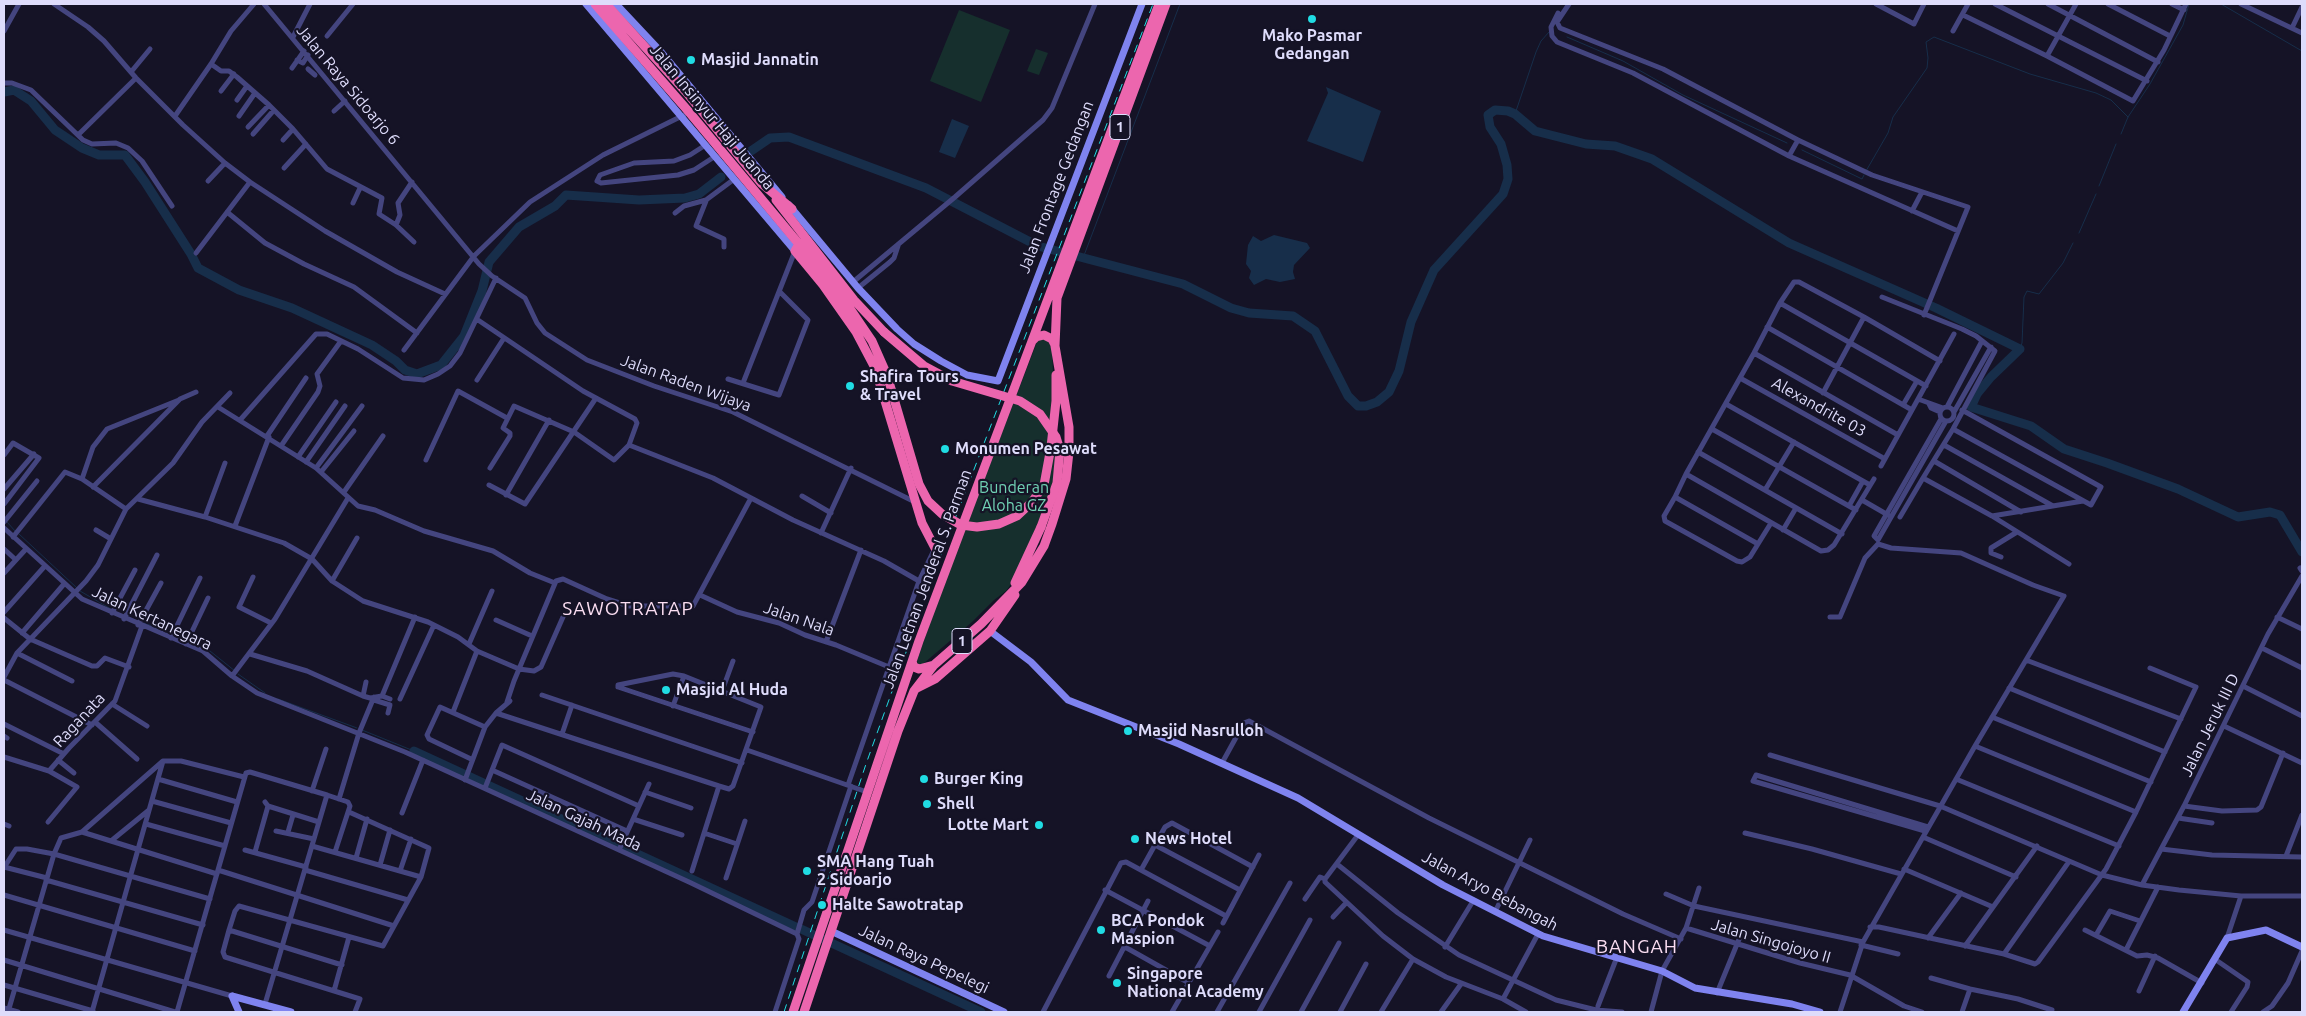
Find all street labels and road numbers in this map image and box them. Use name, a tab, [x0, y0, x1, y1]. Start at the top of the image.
street label: Jalan Raya Sidoarjo 6	[292, 21, 404, 149]
street label: Jalan Insinyur Haji Juanda	[646, 40, 778, 194]
street label: Jalan Frontage Gedangan	[1014, 98, 1098, 276]
road number: 1	[1110, 114, 1130, 140]
street label: Jalan Raden Wijaya	[618, 350, 754, 416]
street label: Alexandrite 03	[1768, 373, 1870, 441]
street label: Jalan Letnan Jenderal S. Parman	[878, 467, 976, 691]
street label: Jalan Kertanegara	[89, 582, 215, 654]
street label: Jalan Nala	[761, 598, 837, 640]
road number: 1	[952, 628, 972, 654]
street label: Jalan Jeruk III D	[2177, 670, 2243, 780]
street label: Raganata	[49, 689, 109, 751]
street label: Jalan Gajah Mada	[523, 785, 645, 855]
street label: Jalan Aryo Bebangah	[1419, 847, 1561, 935]
street label: Jalan Singojoyo II	[1709, 915, 1833, 967]
street label: Jalan Raya Pepelegi	[856, 920, 992, 998]

